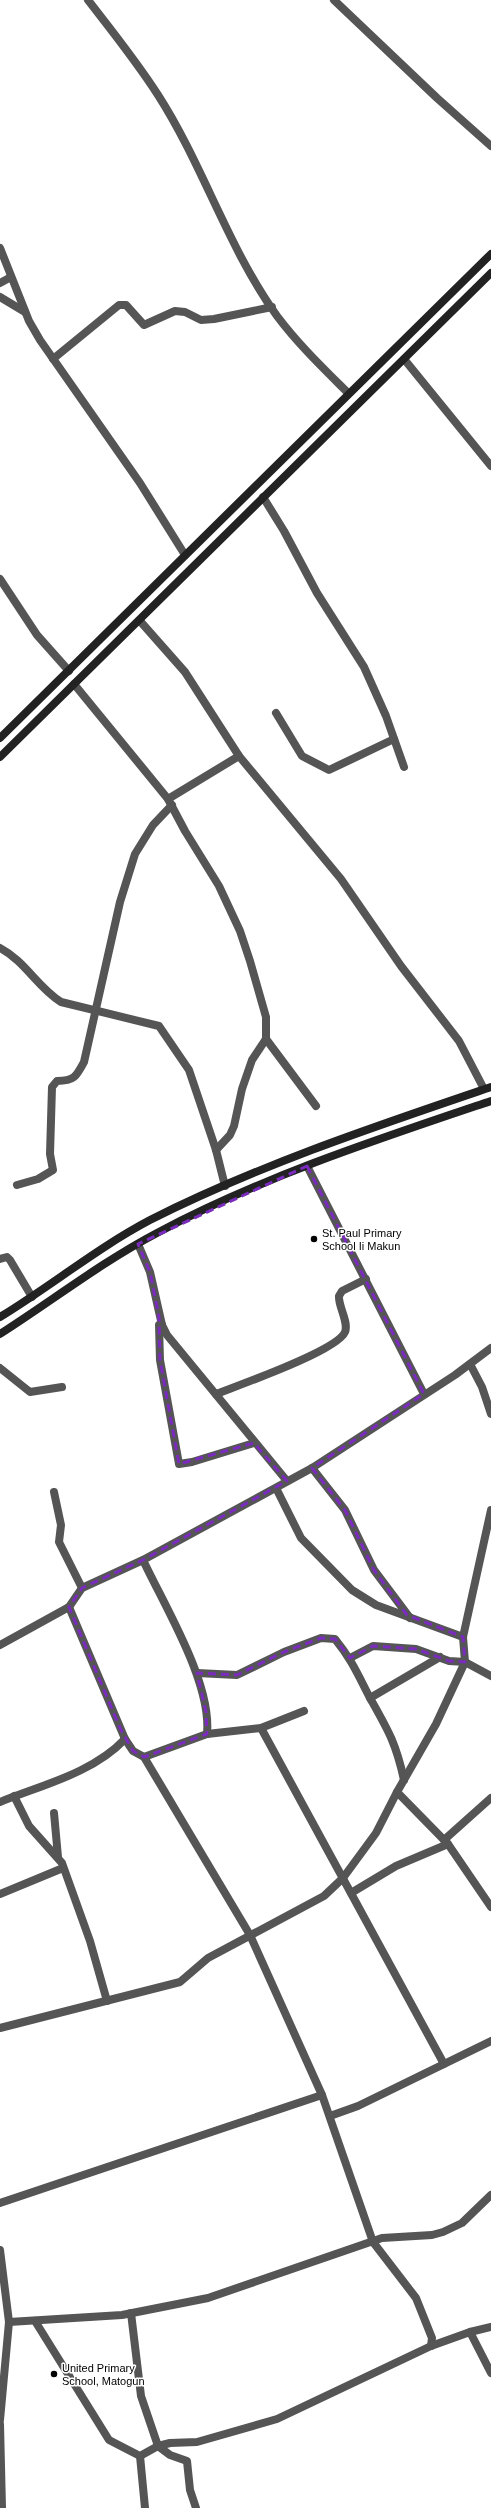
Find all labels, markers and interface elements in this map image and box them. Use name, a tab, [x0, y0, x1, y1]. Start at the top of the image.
place label: St. Paul Primary School Ii Makun	[322, 1227, 402, 1252]
marker: St. Paul Primary School Ii Makun	[309, 1234, 319, 1244]
place label: United Primary School, Matogun	[62, 2362, 145, 2387]
marker: United Primary School, Matogun	[49, 2369, 59, 2379]

